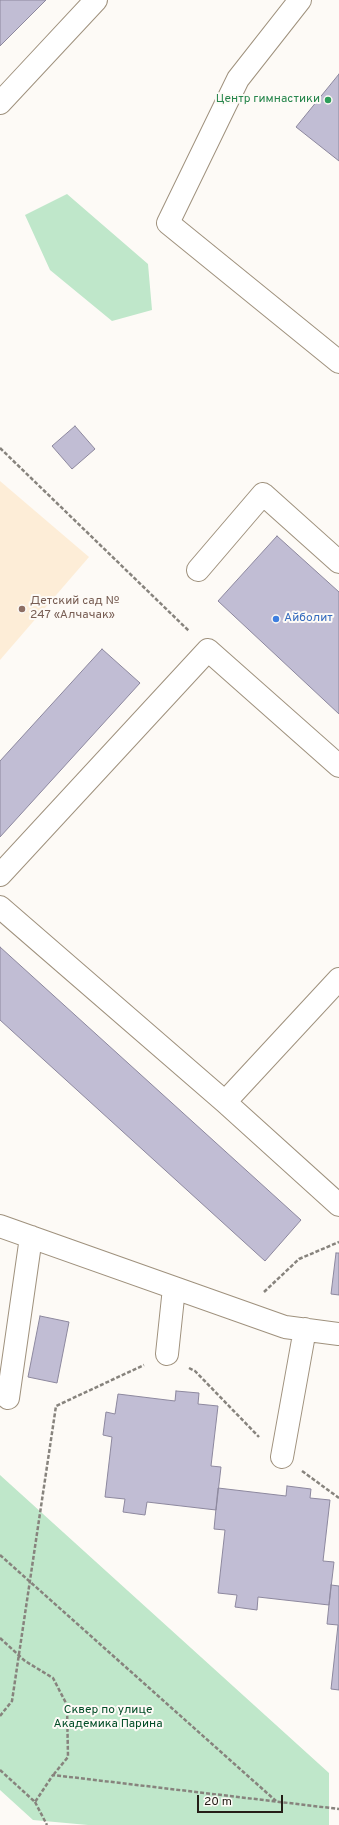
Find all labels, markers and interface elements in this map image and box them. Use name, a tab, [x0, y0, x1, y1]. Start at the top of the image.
place label: Центр гимнастики	[216, 93, 320, 107]
marker: Центр гимнастики	[323, 95, 333, 105]
place label: Детский сад № 247 «Алчачак»	[30, 595, 120, 623]
marker: Детский сад № 247 «Алчачак»	[17, 604, 27, 614]
place label: Айболит	[284, 612, 333, 626]
marker: Айболит	[271, 614, 281, 624]
park label: Сквер по улице Академика Парина	[54, 1704, 162, 1732]
scale bar	[199, 1787, 285, 1813]
text: 20 m	[204, 1794, 232, 1810]

